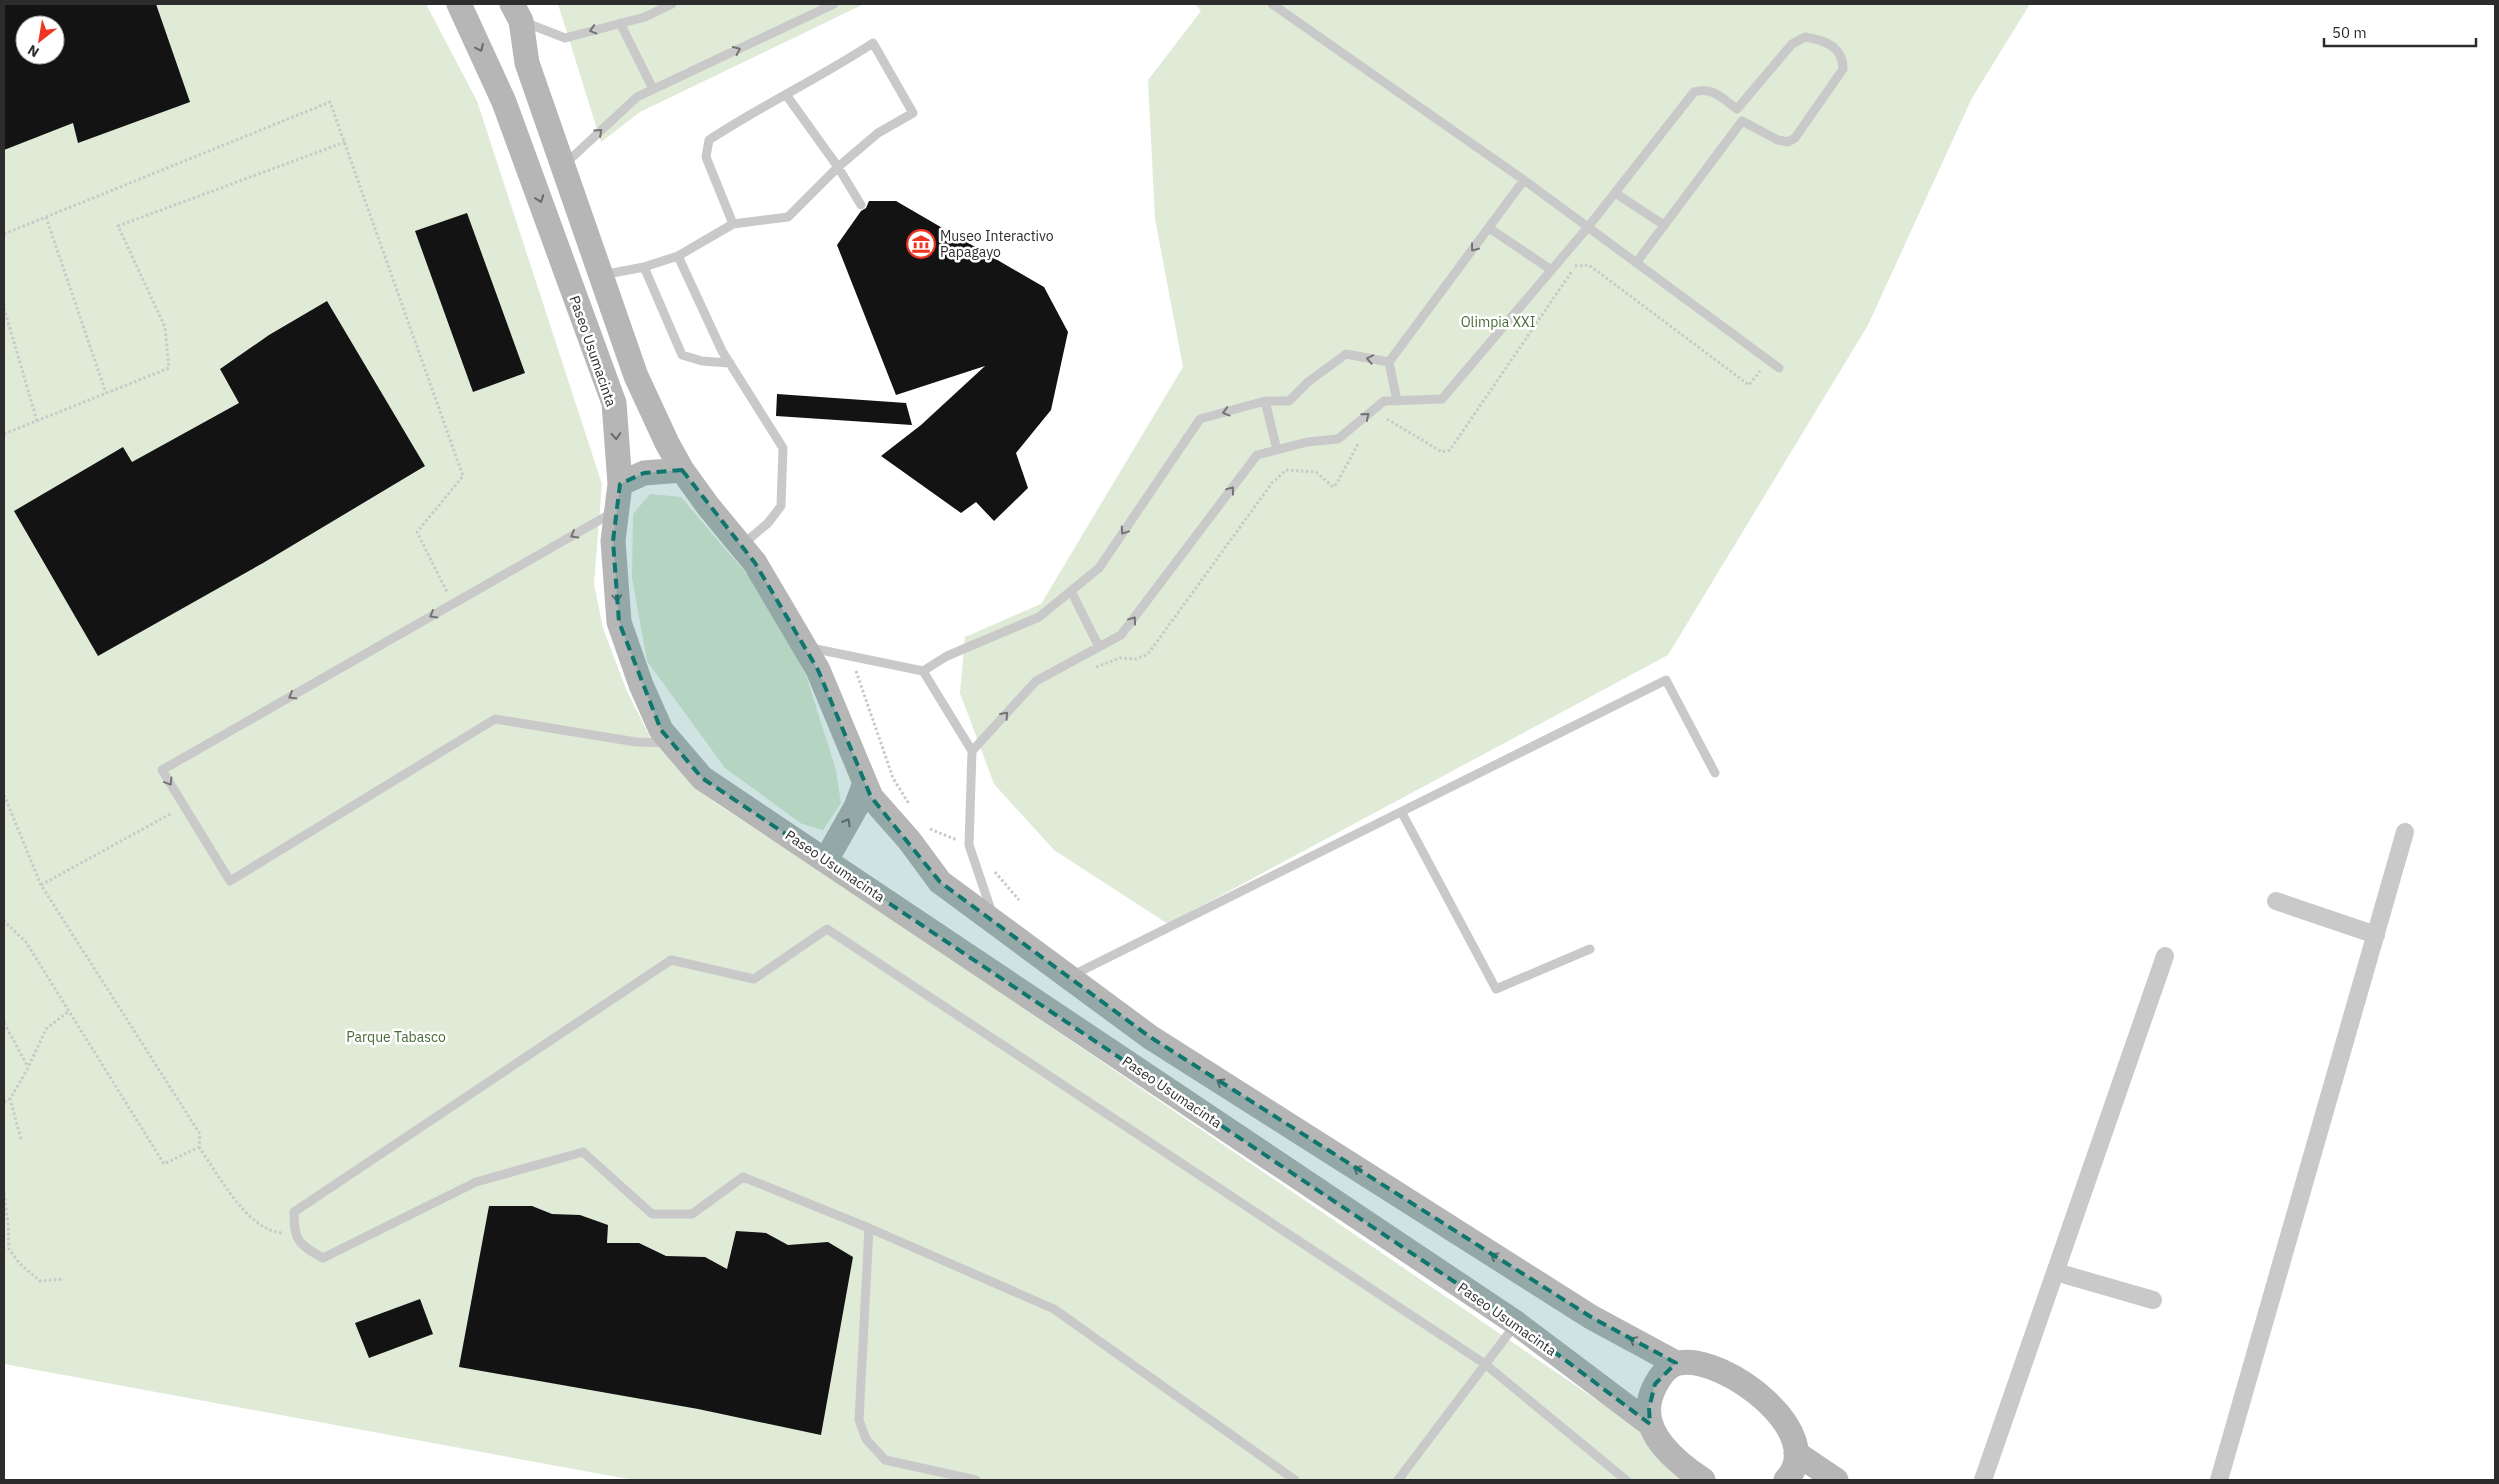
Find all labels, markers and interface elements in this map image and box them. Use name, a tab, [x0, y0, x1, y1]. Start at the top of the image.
north arrow	[15, 15, 65, 65]
scale bar	[2324, 15, 2476, 47]
text: 50 m	[2332, 23, 2367, 42]
one-way arrow	[590, 25, 598, 35]
text: N	[24, 41, 42, 61]
one-way arrow	[473, 43, 484, 52]
one-way arrow	[732, 45, 741, 56]
one-way arrow	[593, 129, 602, 138]
one-way arrow	[534, 194, 544, 203]
place label: Museo Interactivo Papagayo	[940, 227, 1054, 261]
museum icon: Museo Interactivo Papagayo	[906, 229, 936, 259]
one-way arrow	[1471, 242, 1480, 252]
street label: Paseo Usumacinta	[566, 293, 621, 409]
park label: Olimpia XXI	[1461, 313, 1535, 331]
one-way arrow	[1365, 354, 1374, 364]
one-way arrow	[1221, 406, 1230, 417]
one-way arrow	[1360, 413, 1369, 421]
one-way arrow	[611, 432, 622, 440]
one-way arrow	[1225, 487, 1233, 496]
one-way arrow	[1121, 526, 1130, 535]
one-way arrow	[570, 528, 579, 538]
one-way arrow	[611, 594, 622, 602]
one-way arrow	[429, 609, 438, 619]
one-way arrow	[1127, 616, 1136, 626]
one-way arrow	[288, 690, 297, 700]
one-way arrow	[999, 711, 1008, 720]
one-way arrow	[163, 776, 173, 785]
one-way arrow	[841, 819, 851, 828]
street label: Paseo Usumacinta	[782, 826, 889, 906]
park label: Parque Tabasco	[346, 1028, 446, 1046]
street label: Paseo Usumacinta	[1119, 1052, 1226, 1132]
one-way arrow	[1216, 1078, 1225, 1088]
one-way arrow	[1353, 1166, 1363, 1175]
one-way arrow	[1491, 1253, 1500, 1262]
street label: Paseo Usumacinta	[1454, 1278, 1560, 1360]
one-way arrow	[1629, 1336, 1638, 1346]

